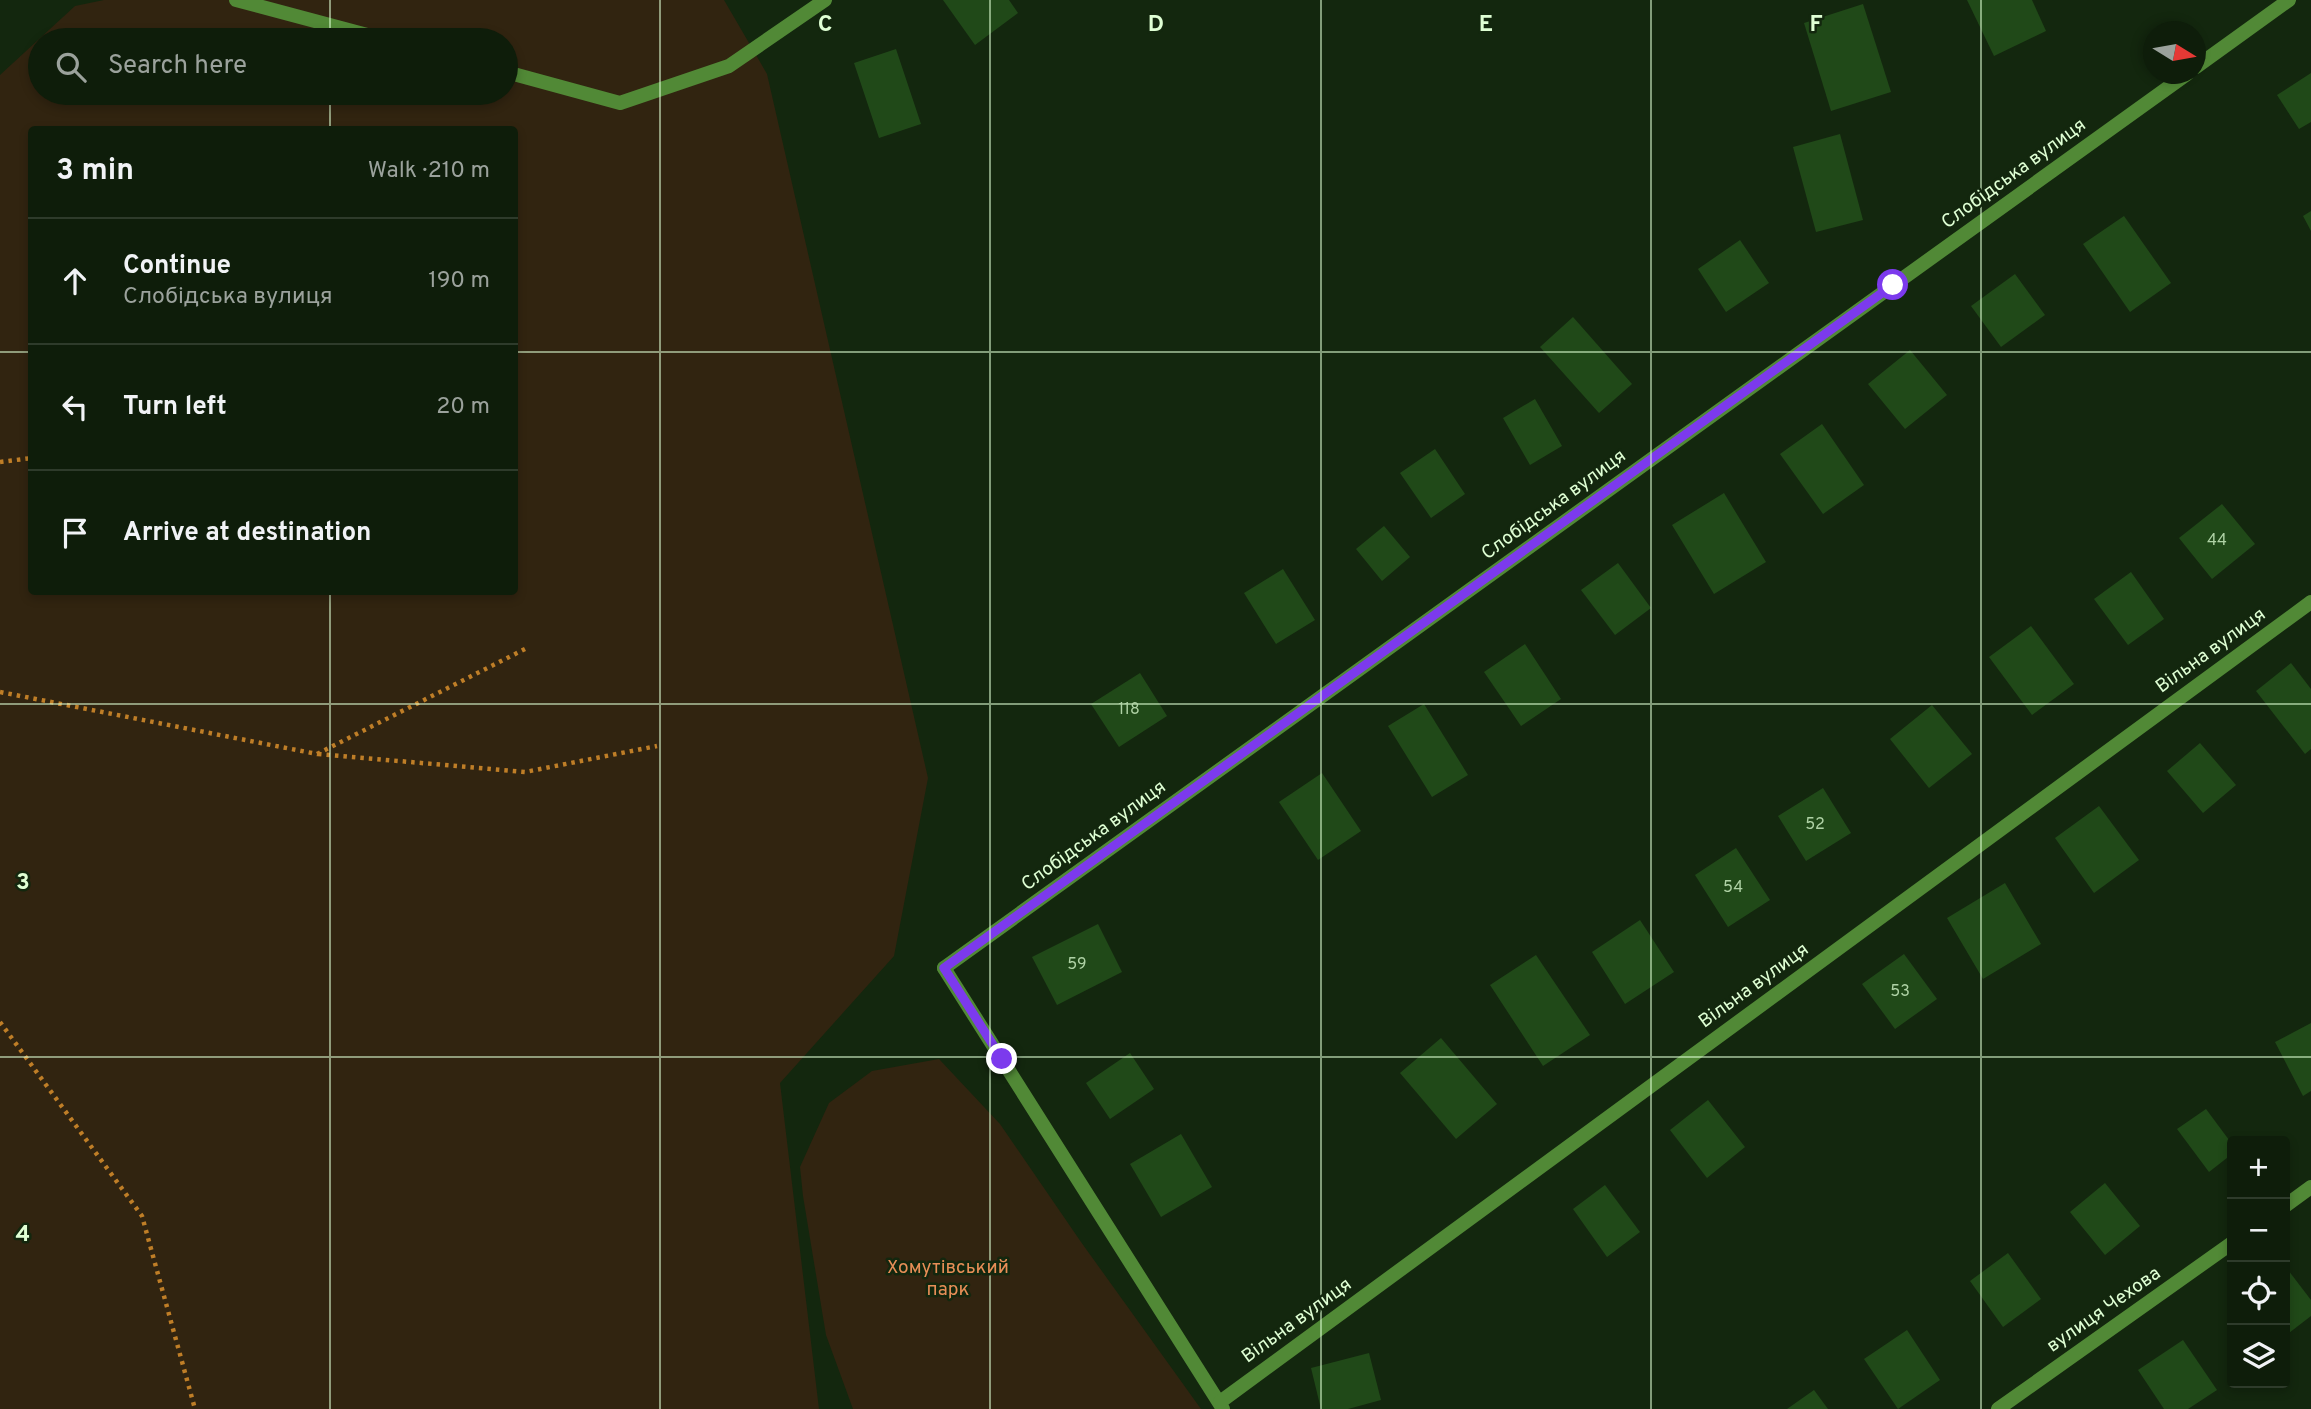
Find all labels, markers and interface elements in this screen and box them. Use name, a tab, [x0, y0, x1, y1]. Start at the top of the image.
text: C	[818, 11, 832, 40]
text: D	[1148, 11, 1164, 40]
text: E	[1479, 11, 1493, 40]
text: F	[1809, 11, 1823, 40]
north arrow	[2143, 21, 2206, 84]
search box	[28, 28, 518, 105]
icon: search	[52, 48, 90, 86]
text: Search here	[108, 50, 247, 83]
street label: Слобідська вулиця	[1937, 113, 2091, 235]
text: 3 min	[56, 153, 134, 190]
text: Walk · 210 m	[368, 157, 490, 186]
text: Continue	[123, 250, 231, 283]
icon: ahead	[56, 262, 94, 300]
text: 190 m	[428, 267, 490, 296]
route start	[1877, 269, 1908, 300]
text: Слобідська вулиця	[123, 283, 333, 312]
icon: left	[56, 388, 94, 426]
text: Turn left	[123, 391, 227, 424]
text: 20 m	[436, 393, 490, 422]
street label: Слобідська вулиця	[1477, 444, 1631, 566]
icon: arrive	[56, 514, 94, 552]
text: Arrive at destination	[123, 517, 371, 550]
house number: 44	[2207, 531, 2227, 551]
street label: Вільна вулиця	[2151, 603, 2271, 699]
house number: 118	[1118, 700, 1140, 720]
street label: Слобідська вулиця	[1017, 775, 1171, 897]
house number: 52	[1805, 815, 1825, 835]
text: 3	[16, 869, 30, 898]
house number: 54	[1723, 878, 1743, 898]
street label: Вільна вулиця	[1694, 938, 1814, 1034]
house number: 59	[1067, 955, 1087, 975]
house number: 53	[1890, 982, 1910, 1002]
route end	[986, 1043, 1017, 1074]
map controls	[2227, 1136, 2290, 1388]
button: +	[2227, 1136, 2290, 1199]
button: −	[2227, 1199, 2290, 1262]
text: 4	[16, 1221, 30, 1250]
park label: Хомутівський парк	[887, 1256, 1009, 1302]
street label: вулиця Чехова	[2042, 1262, 2166, 1358]
button: locate	[2227, 1262, 2290, 1325]
street label: Вільна вулиця	[1237, 1273, 1357, 1369]
button: layers	[2227, 1325, 2290, 1388]

